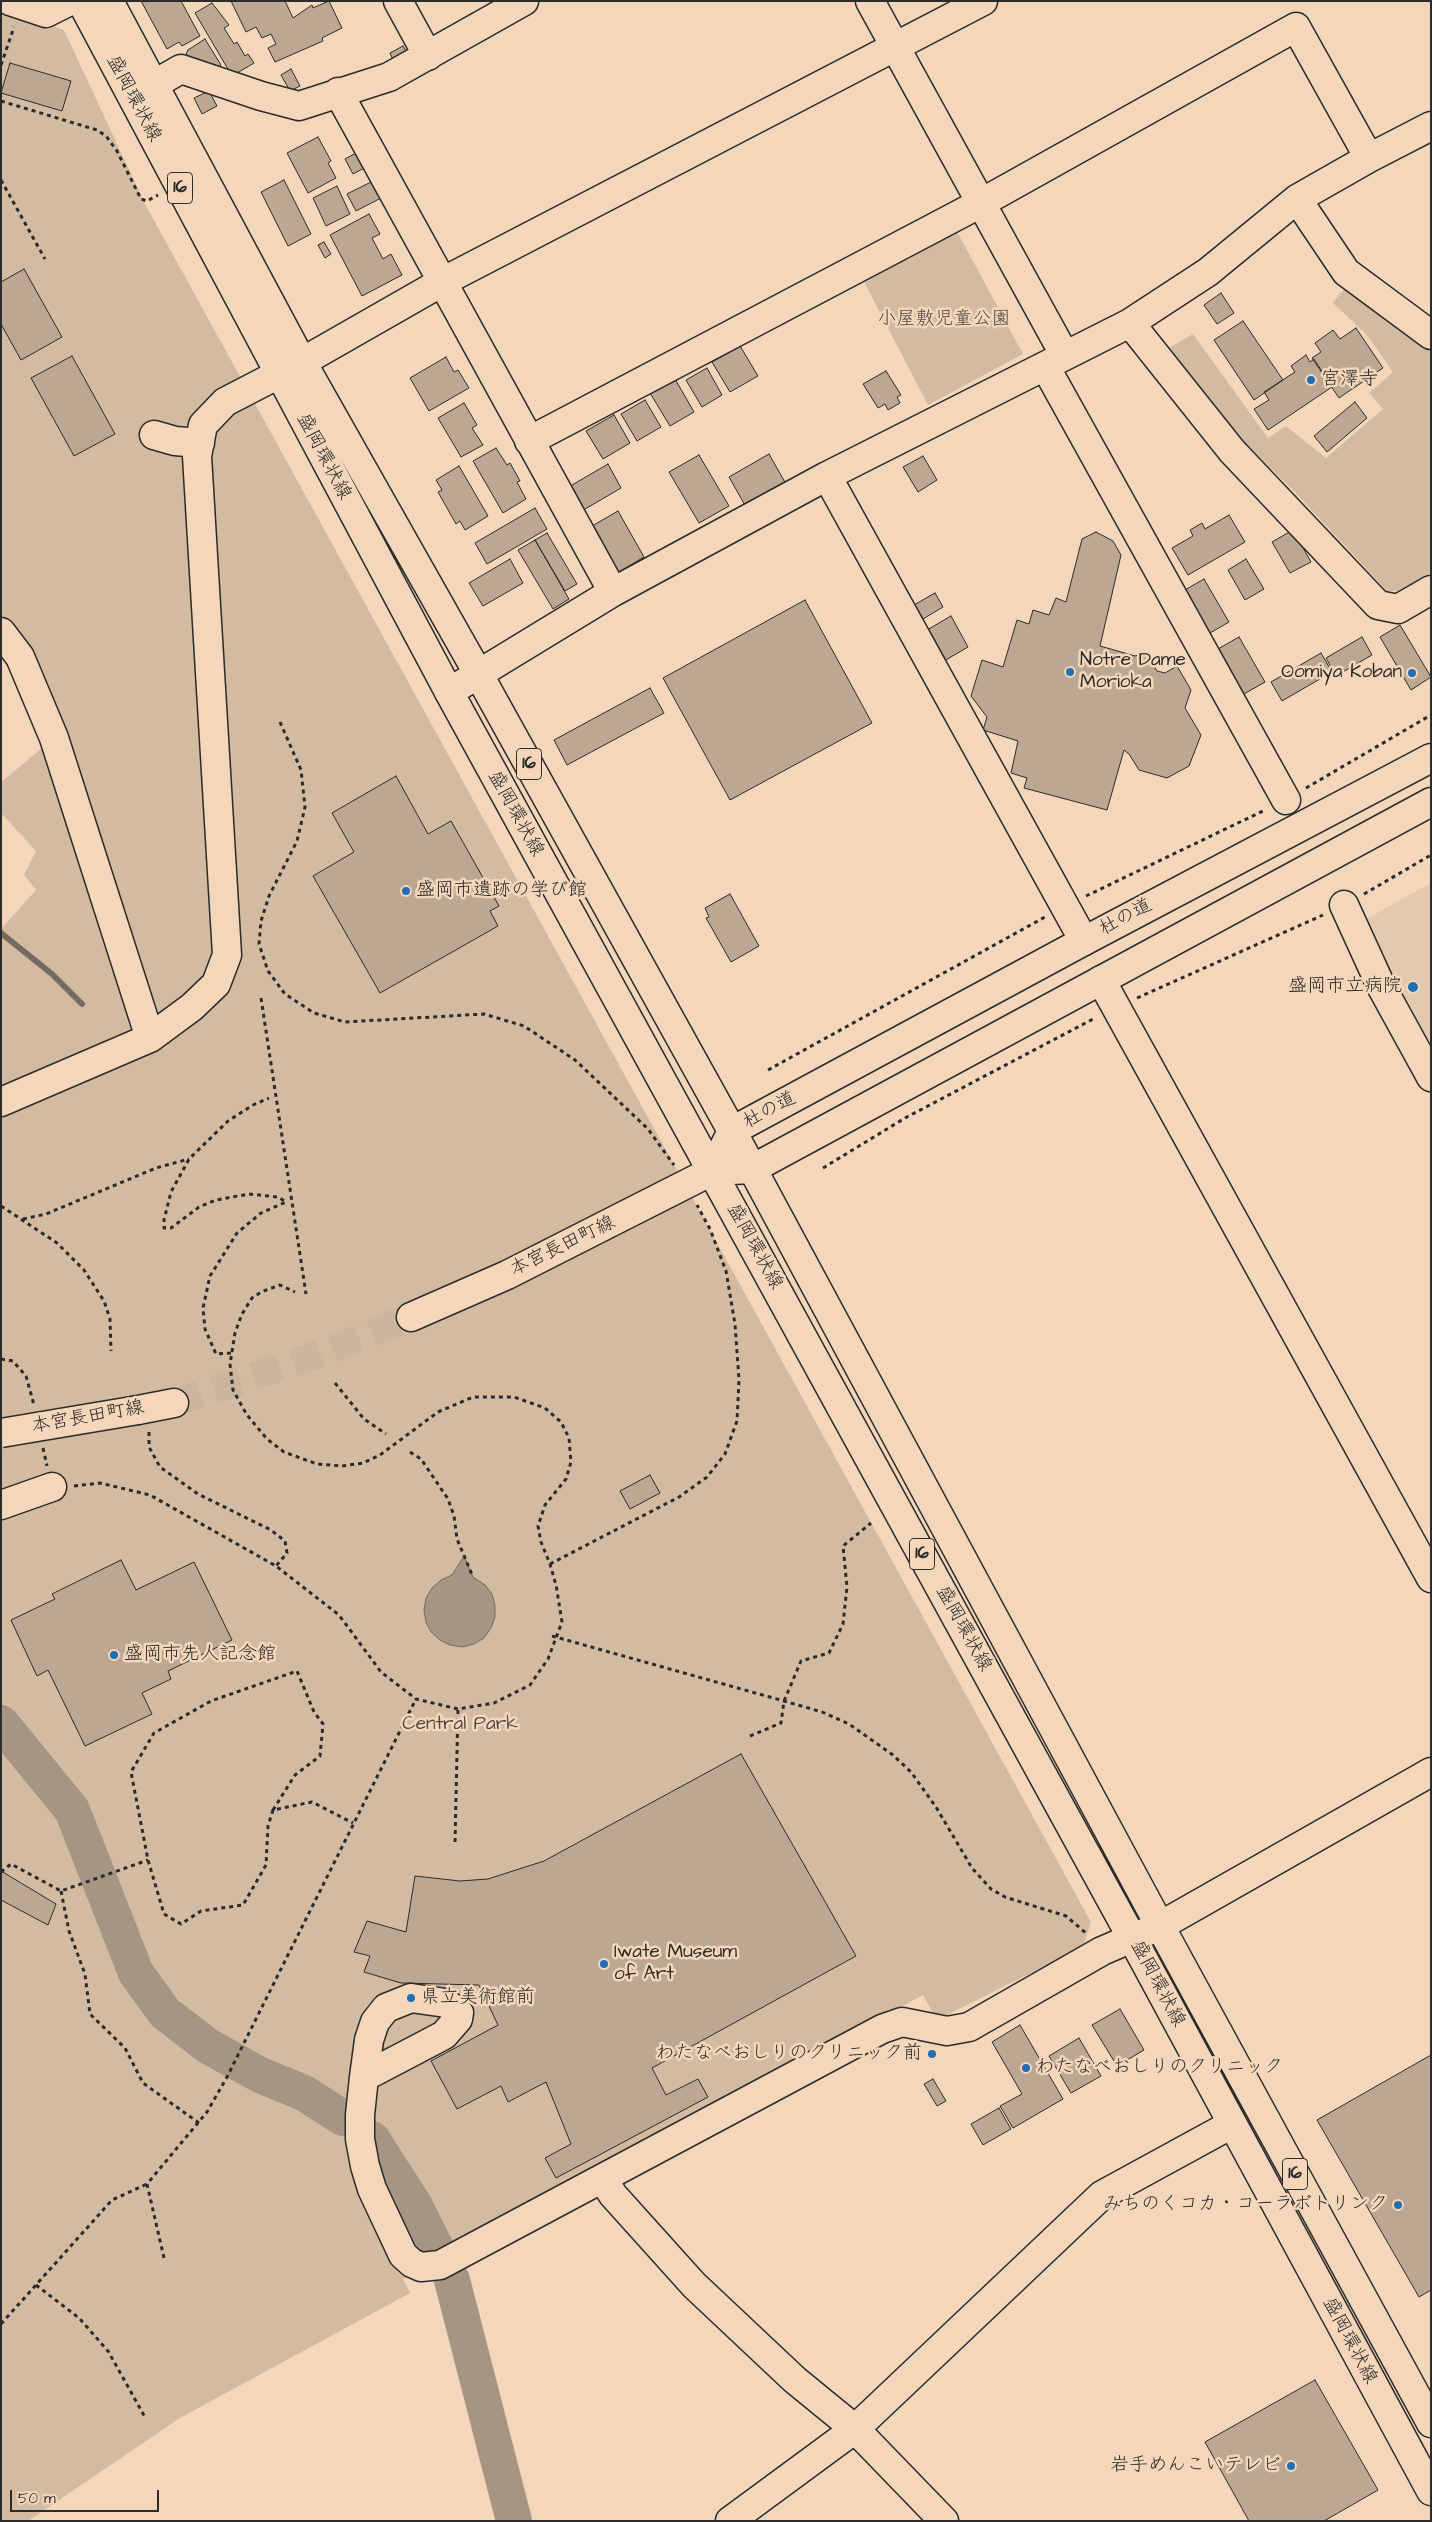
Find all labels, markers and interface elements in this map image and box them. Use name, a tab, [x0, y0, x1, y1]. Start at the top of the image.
street label: 盛岡環状線	[101, 52, 165, 146]
road number: 16	[168, 172, 192, 204]
park label: 小屋敷児童公園	[878, 309, 1010, 331]
place label: 宮澤寺	[1321, 369, 1378, 391]
marker: 宮澤寺	[1305, 374, 1317, 386]
street label: 盛岡環状線	[291, 410, 355, 504]
place label: Notre Dame Morioka	[1080, 650, 1186, 694]
place label: Oomiya Koban	[1281, 662, 1402, 684]
marker: Notre Dame Morioka	[1064, 666, 1076, 678]
marker: Oomiya Koban	[1406, 667, 1418, 679]
road number: 16	[516, 749, 542, 780]
street label: 盛岡環状線	[482, 767, 548, 861]
place label: 盛岡市遺跡の学び館	[416, 880, 587, 902]
marker: 盛岡市遺跡の学び館	[400, 885, 412, 897]
street label: 杜の道	[1095, 895, 1157, 941]
place label: 盛岡市立病院	[1288, 976, 1402, 998]
marker: 盛岡市立病院	[1406, 980, 1420, 994]
street label: 杜の道	[739, 1088, 801, 1134]
street label: 盛岡環状線	[721, 1200, 787, 1294]
street label: 本宮長田町線	[507, 1212, 619, 1282]
street label: 本宮長田町線	[30, 1397, 146, 1439]
road number: 16	[910, 1538, 934, 1570]
street label: 盛岡環状線	[930, 1582, 996, 1676]
place label: 盛岡市先人記念館	[124, 1644, 276, 1666]
marker: 盛岡市先人記念館	[108, 1649, 120, 1661]
park label: Central Park	[402, 1714, 518, 1736]
street label: 盛岡環状線	[1125, 1937, 1189, 2031]
place label: Iwate Museum of Art	[614, 1942, 737, 1986]
marker: Iwate Museum of Art	[598, 1958, 610, 1970]
place label: 県立美術館前	[421, 1987, 535, 2009]
marker: 県立美術館前	[405, 1992, 417, 2004]
place label: わたなべおしりのクリニック前	[656, 2043, 922, 2065]
marker: わたなべおしりのクリニック前	[926, 2048, 938, 2060]
place label: わたなべおしりのクリニック	[1036, 2057, 1283, 2079]
marker: わたなべおしりのクリニック	[1020, 2062, 1032, 2074]
road number: 16	[1282, 2158, 1308, 2190]
place label: みちのくコカ・コーラボトリンク	[1103, 2194, 1388, 2216]
marker: みちのくコカ・コーラボトリンク	[1392, 2199, 1404, 2211]
street label: 盛岡環状線	[1317, 2294, 1381, 2388]
place label: 岩手めんこいテレビ	[1110, 2455, 1281, 2477]
marker: 岩手めんこいテレビ	[1285, 2460, 1297, 2472]
scale bar	[12, 2480, 161, 2512]
text: 50 m	[18, 2488, 56, 2509]

